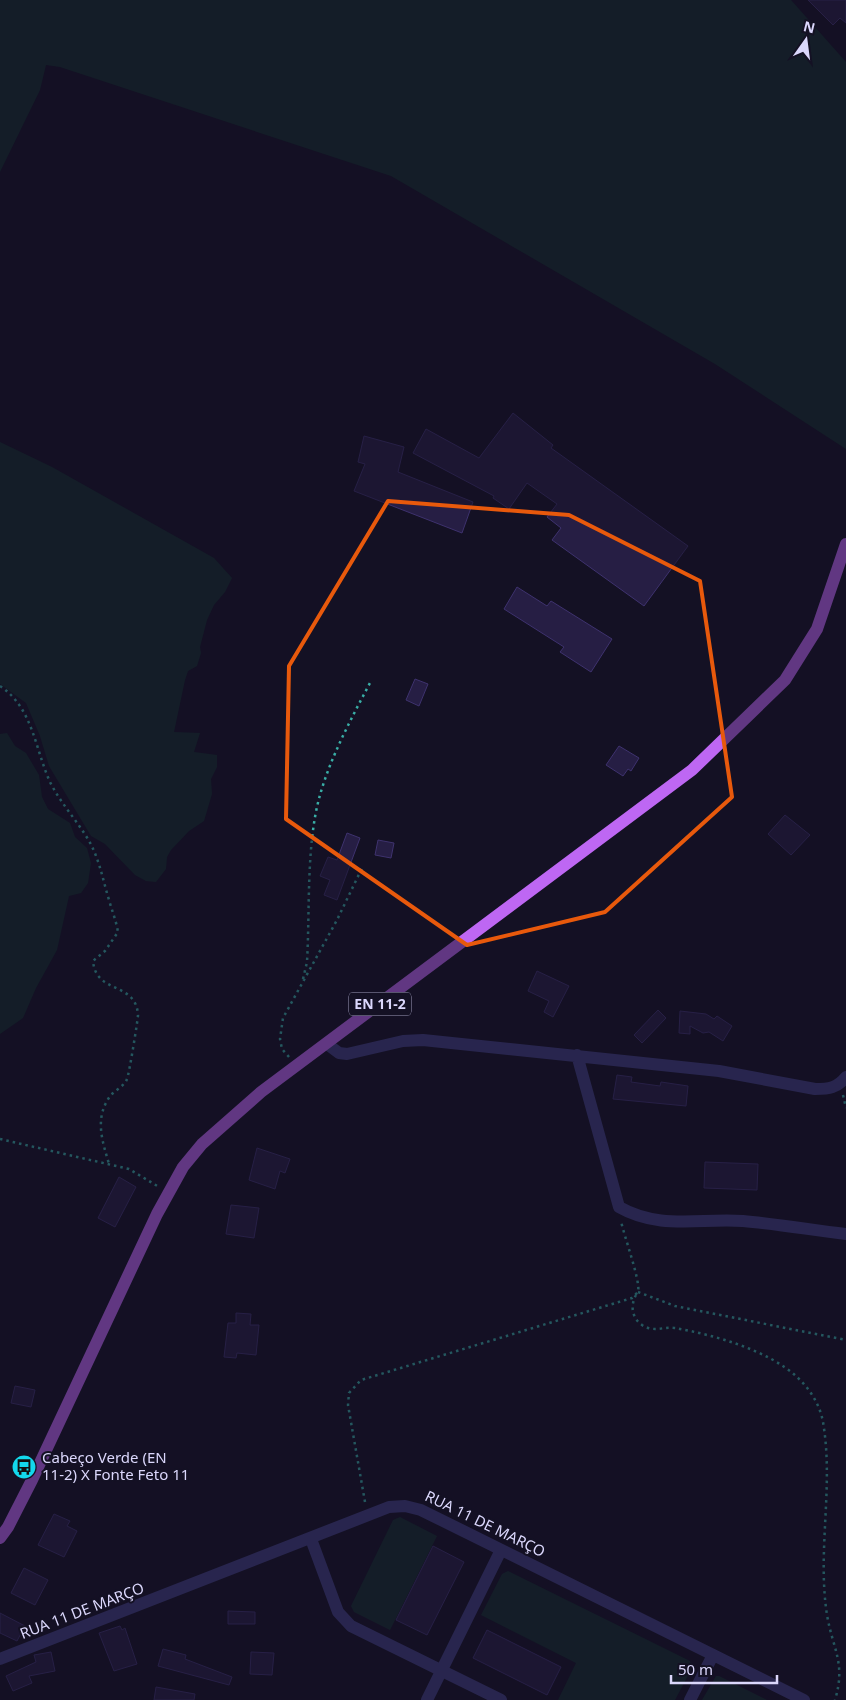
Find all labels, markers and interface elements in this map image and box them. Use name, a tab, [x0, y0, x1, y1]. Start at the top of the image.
north arrow	[781, 15, 831, 65]
text: N	[801, 16, 817, 37]
road number: EN 11-2	[349, 992, 411, 1016]
place label: Cabeço Verde (EN 11-2) X Fonte Feto 11	[42, 1447, 189, 1484]
bus stop icon: Cabeço Verde (EN 11-2) X Fonte Feto 11	[11, 1454, 37, 1480]
street label: RUA 11 DE MARÇO	[422, 1485, 549, 1561]
street label: RUA 11 DE MARÇO	[17, 1577, 147, 1643]
scale bar	[671, 1652, 777, 1684]
text: 50 m	[678, 1659, 713, 1679]

